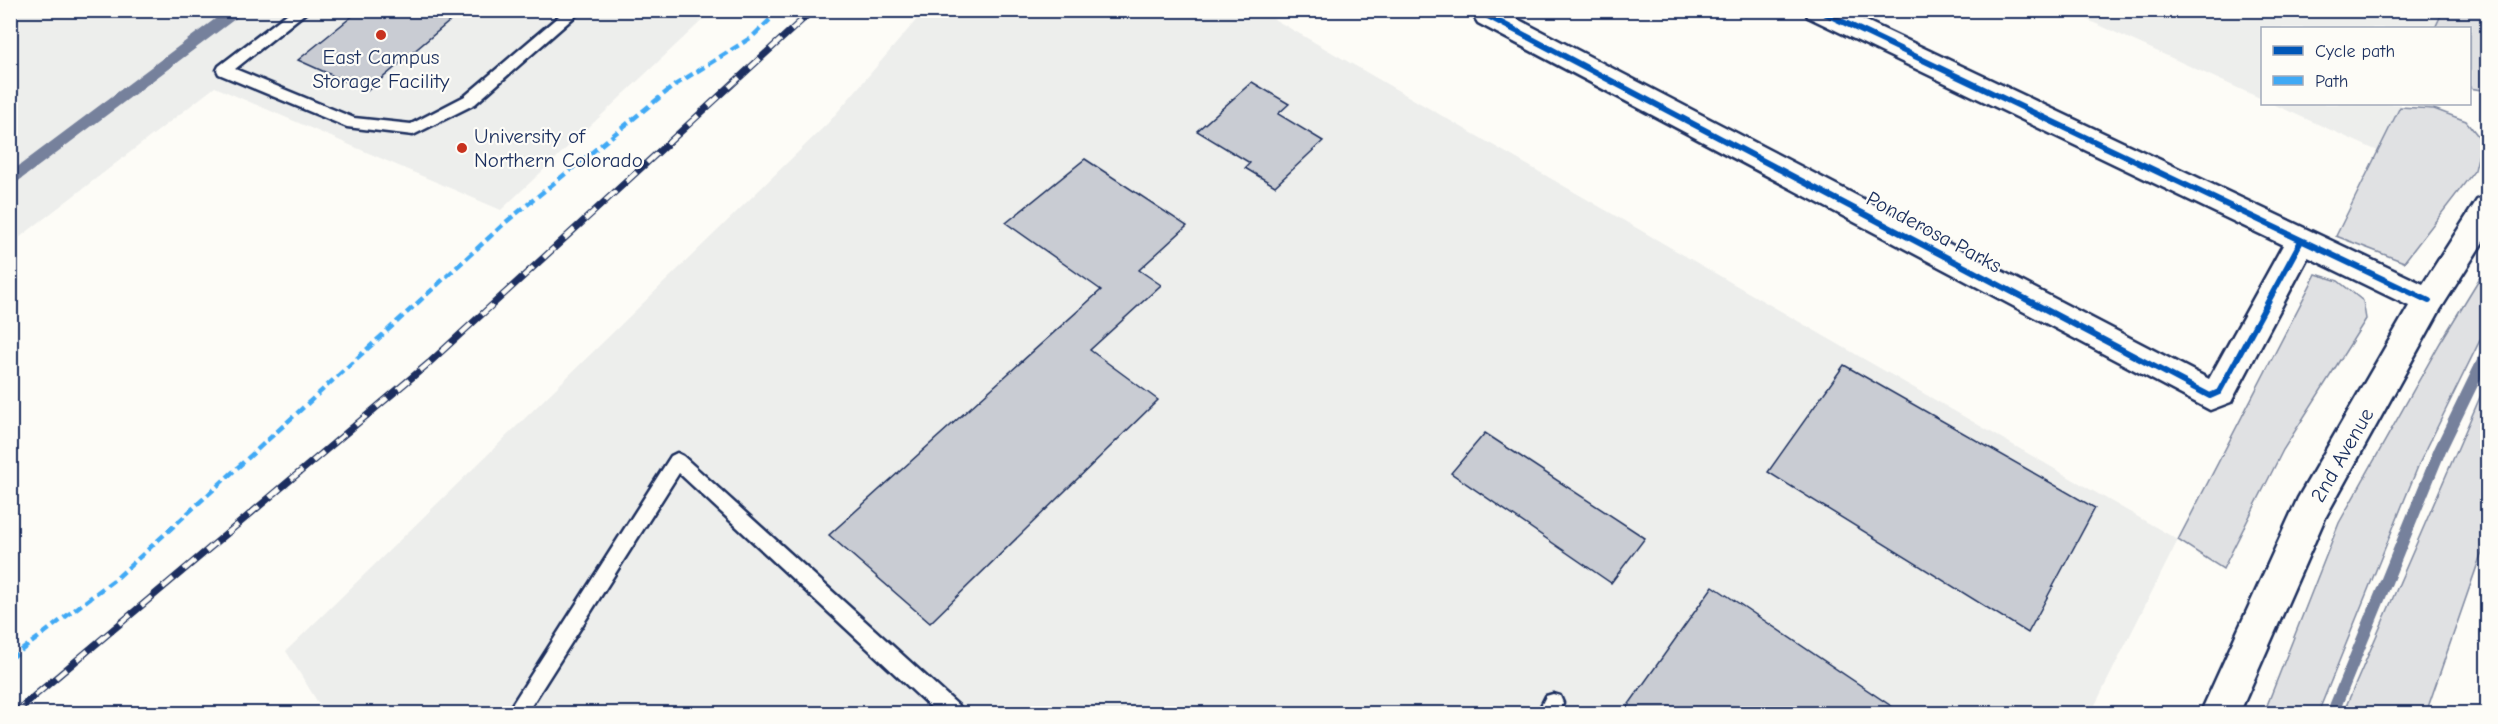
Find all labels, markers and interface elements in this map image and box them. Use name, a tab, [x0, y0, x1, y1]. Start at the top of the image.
legend	[2261, 27, 2471, 105]
marker: East Campus Storage Facility	[374, 28, 388, 42]
text: Cycle path	[2315, 41, 2395, 62]
place label: East Campus Storage Facility	[313, 45, 450, 93]
text: Path	[2315, 71, 2348, 92]
place label: University of Northern Colorado	[474, 124, 643, 172]
marker: University of Northern Colorado	[455, 141, 469, 155]
street label: Ponderosa Parks	[1862, 186, 2006, 278]
street label: 2nd Avenue	[2305, 404, 2379, 506]

